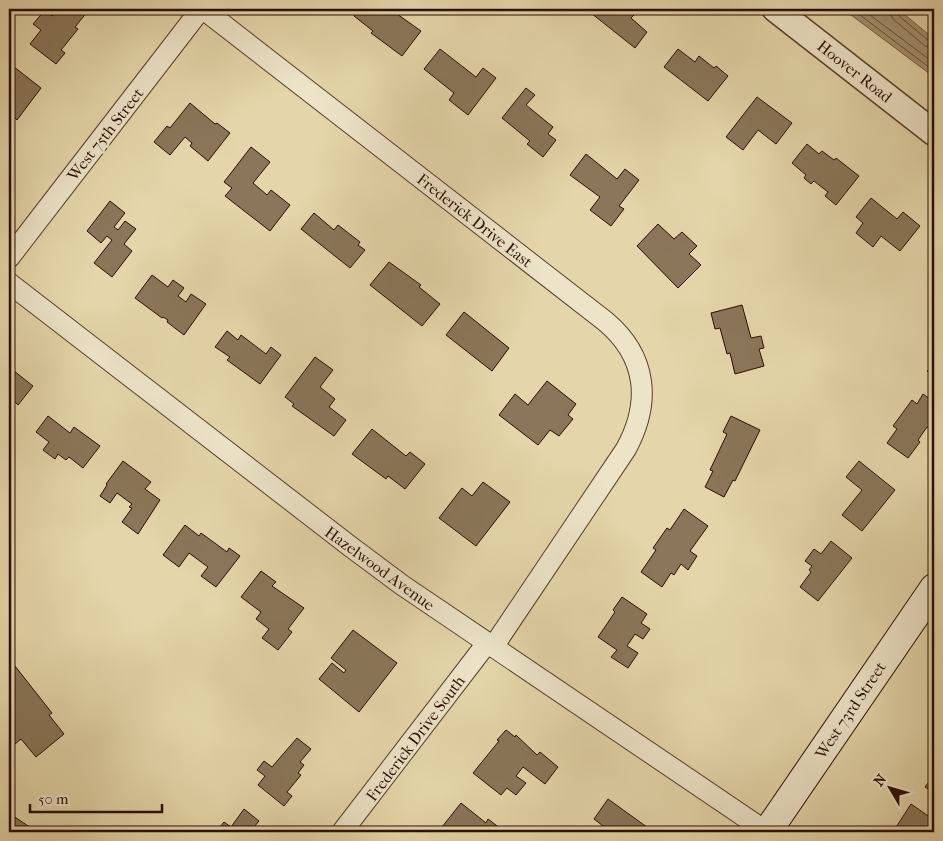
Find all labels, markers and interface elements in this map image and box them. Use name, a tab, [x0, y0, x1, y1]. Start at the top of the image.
street label: Hoover Road	[813, 36, 896, 107]
street label: West 75th Street	[63, 84, 148, 185]
street label: Frederick Drive East	[413, 169, 536, 272]
street label: Hazelwood Avenue	[321, 522, 438, 615]
street label: West 73rd Street	[810, 658, 890, 763]
street label: Frederick Drive South	[362, 672, 469, 805]
north arrow	[866, 764, 916, 814]
text: N	[870, 771, 890, 790]
scale bar	[30, 781, 162, 813]
text: 50 m	[38, 790, 69, 808]

